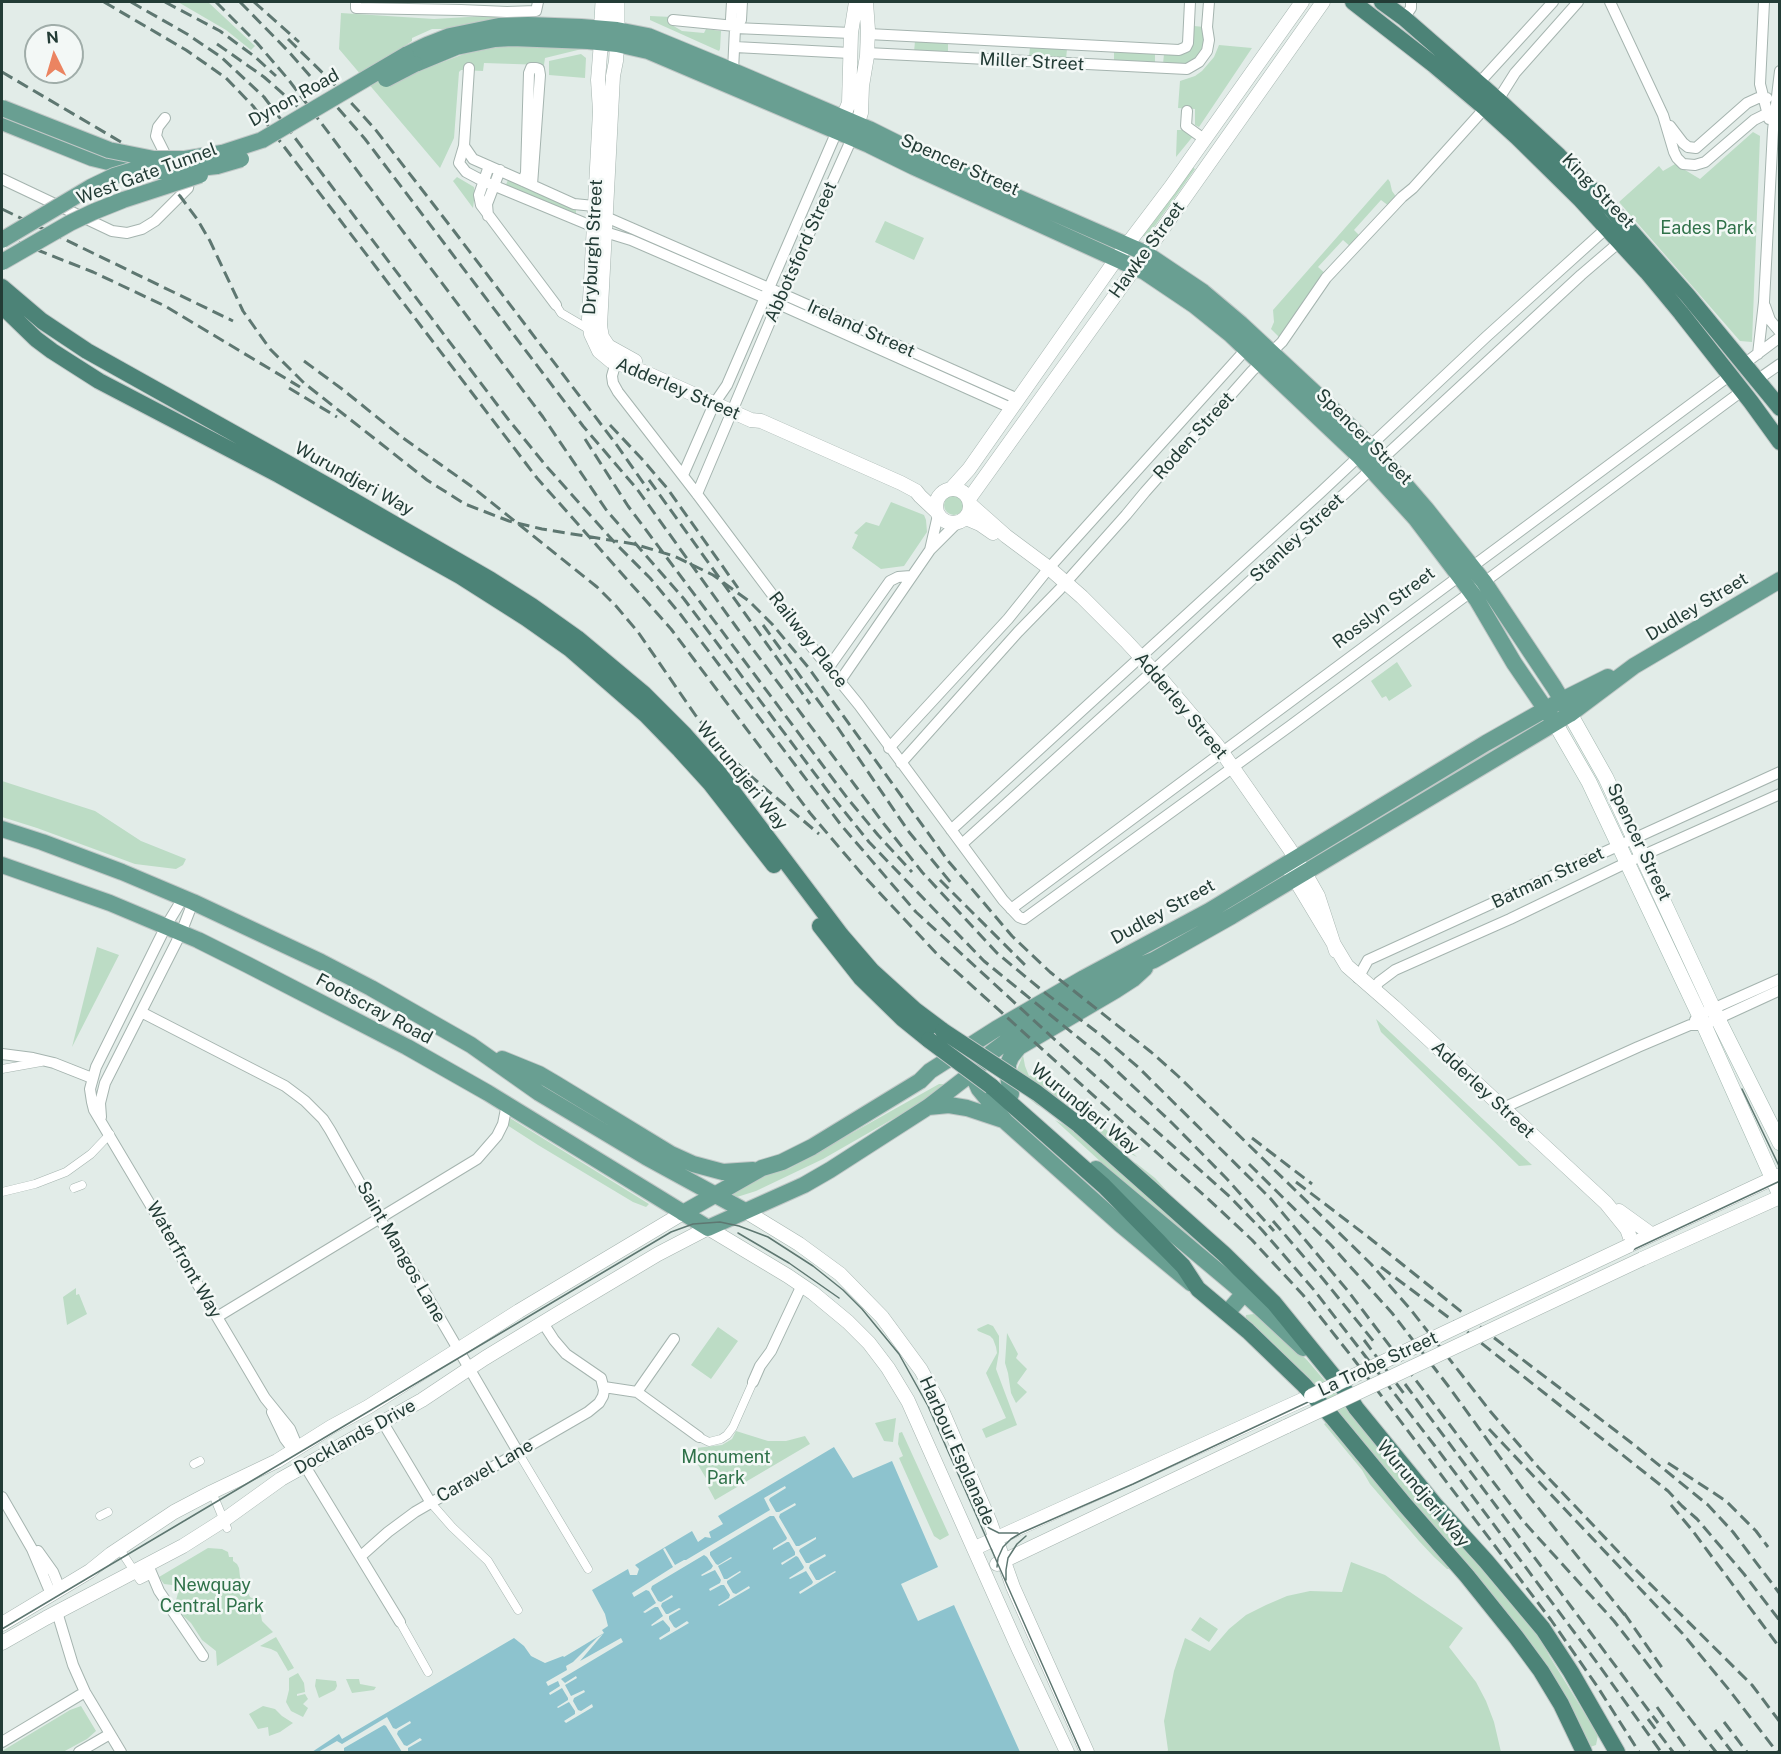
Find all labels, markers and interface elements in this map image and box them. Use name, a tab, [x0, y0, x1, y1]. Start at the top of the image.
north arrow	[24, 24, 84, 84]
text: N	[45, 28, 60, 48]
street label: Miller Street	[979, 48, 1085, 76]
street label: Dynon Road	[245, 64, 343, 132]
street label: Spencer Street	[897, 129, 1023, 201]
street label: West Gate Tunnel	[74, 139, 220, 209]
street label: King Street	[1557, 149, 1639, 233]
street label: Abbotsford Street	[760, 178, 842, 326]
street label: Dryburgh Street	[579, 179, 607, 315]
street label: Hawke Street	[1105, 197, 1189, 303]
park label: Eades Park	[1660, 217, 1754, 239]
street label: Ireland Street	[804, 296, 918, 362]
street label: Adderley Street	[613, 353, 743, 425]
street label: Spencer Street	[1311, 384, 1417, 490]
street label: Roden Street	[1149, 388, 1239, 484]
street label: Wurundjeri Way	[291, 437, 417, 521]
street label: Stanley Street	[1246, 489, 1348, 587]
street label: Rosslyn Street	[1329, 563, 1439, 653]
street label: Dudley Street	[1642, 568, 1752, 646]
street label: Railway Place	[764, 588, 852, 692]
street label: Adderley Street	[1130, 648, 1232, 764]
street label: Wurundjeri Way	[692, 718, 792, 834]
street label: Spencer Street	[1602, 780, 1676, 904]
street label: Batman Street	[1488, 843, 1608, 913]
street label: Dudley Street	[1107, 875, 1219, 949]
street label: Footscray Road	[312, 969, 436, 1049]
street label: Adderley Street	[1427, 1037, 1539, 1143]
street label: Wurundjeri Way	[1027, 1059, 1143, 1159]
street label: Saint Mangos Lane	[352, 1178, 450, 1326]
street label: Waterfront Way	[142, 1198, 226, 1322]
street label: La Trobe Street	[1315, 1327, 1441, 1401]
street label: Harbour Esplanade	[914, 1373, 1000, 1529]
street label: Docklands Drive	[291, 1395, 419, 1479]
street label: Caravel Lane	[433, 1435, 537, 1507]
street label: Wurundjeri Way	[1372, 1436, 1474, 1552]
park label: Monument Park	[681, 1446, 771, 1488]
park label: Newquay Central Park	[160, 1574, 264, 1616]

